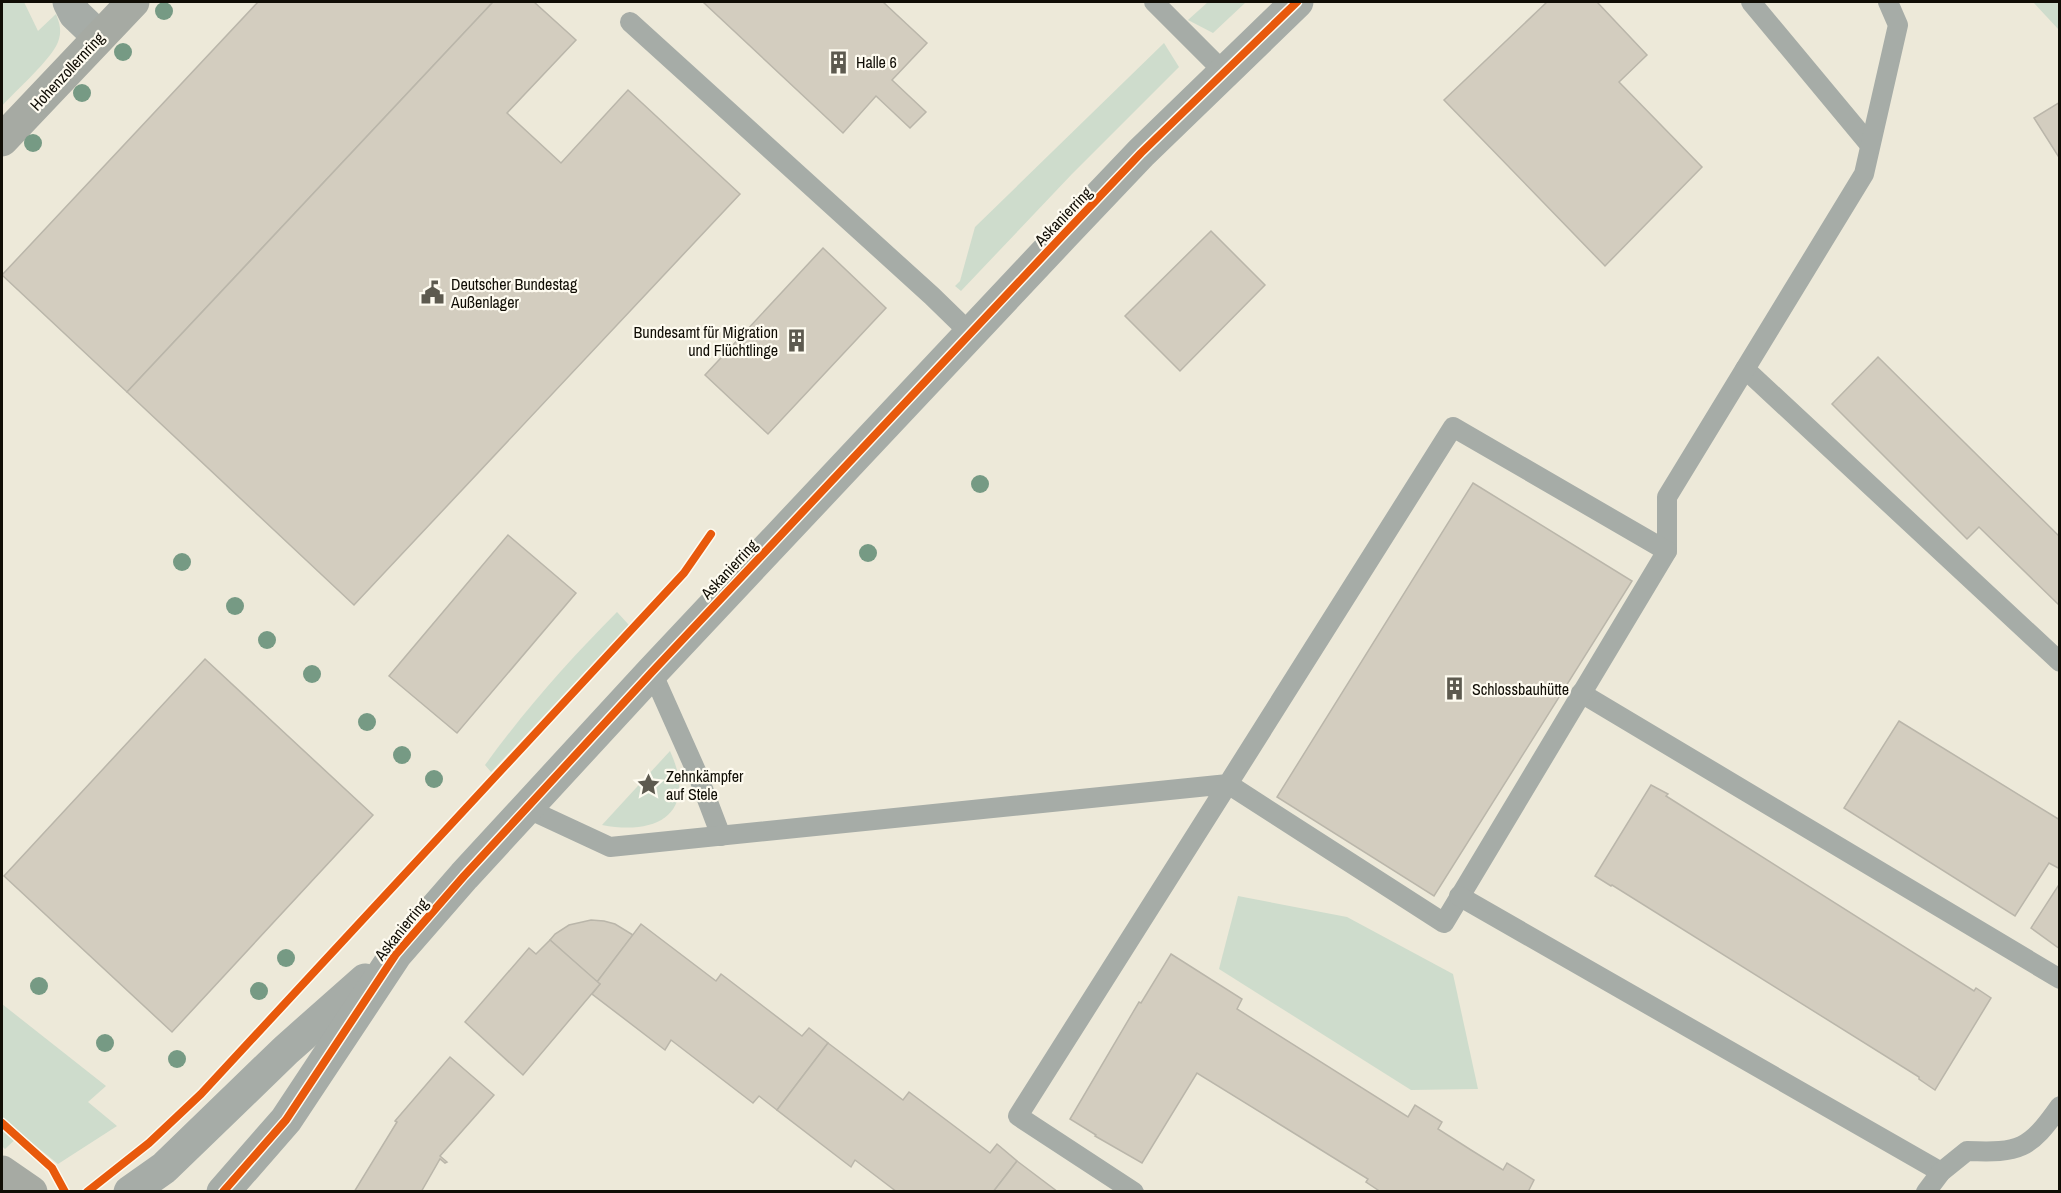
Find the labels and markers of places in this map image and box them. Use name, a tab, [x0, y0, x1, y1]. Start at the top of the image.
building icon: Halle 6	[825, 49, 851, 75]
place label: Halle 6	[856, 51, 897, 73]
place label: Deutscher Bundestag Außenlager	[450, 273, 578, 313]
public building icon: Deutscher Bundestag Außenlager	[420, 280, 446, 306]
place label: Bundesamt für Migration und Flüchtlinge	[634, 321, 778, 361]
building icon: Bundesamt für Migration und Flüchtlinge	[783, 328, 809, 354]
building icon: Schlossbauhütte	[1441, 676, 1467, 702]
place label: Schlossbauhütte	[1472, 678, 1569, 700]
place label: Zehnkämpfer auf Stele	[666, 765, 744, 805]
place icon: Zehnkämpfer auf Stele	[635, 772, 661, 798]

